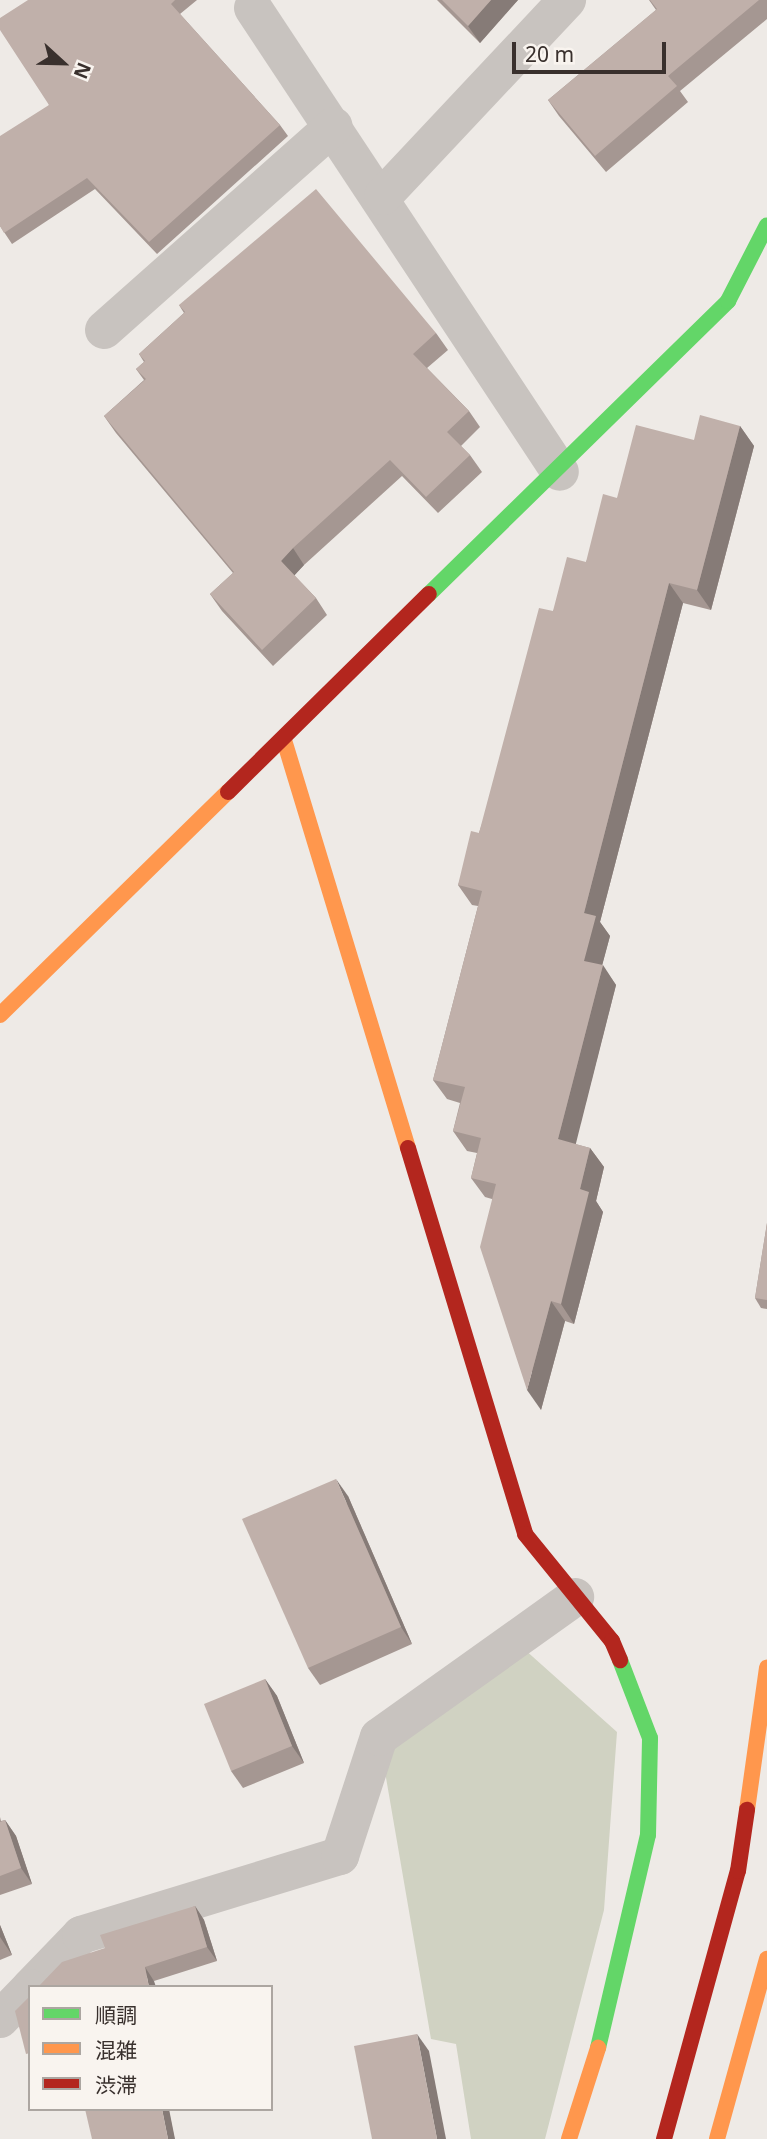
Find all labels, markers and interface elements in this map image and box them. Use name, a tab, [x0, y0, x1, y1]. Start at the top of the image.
north arrow	[28, 28, 98, 98]
scale bar	[515, 28, 669, 72]
text: 20 m	[525, 40, 574, 68]
text: N	[68, 59, 97, 83]
legend	[28, 1985, 273, 2111]
text: 順調	[95, 2001, 137, 2029]
text: 混雑	[95, 2036, 137, 2064]
text: 渋滞	[95, 2071, 137, 2099]

